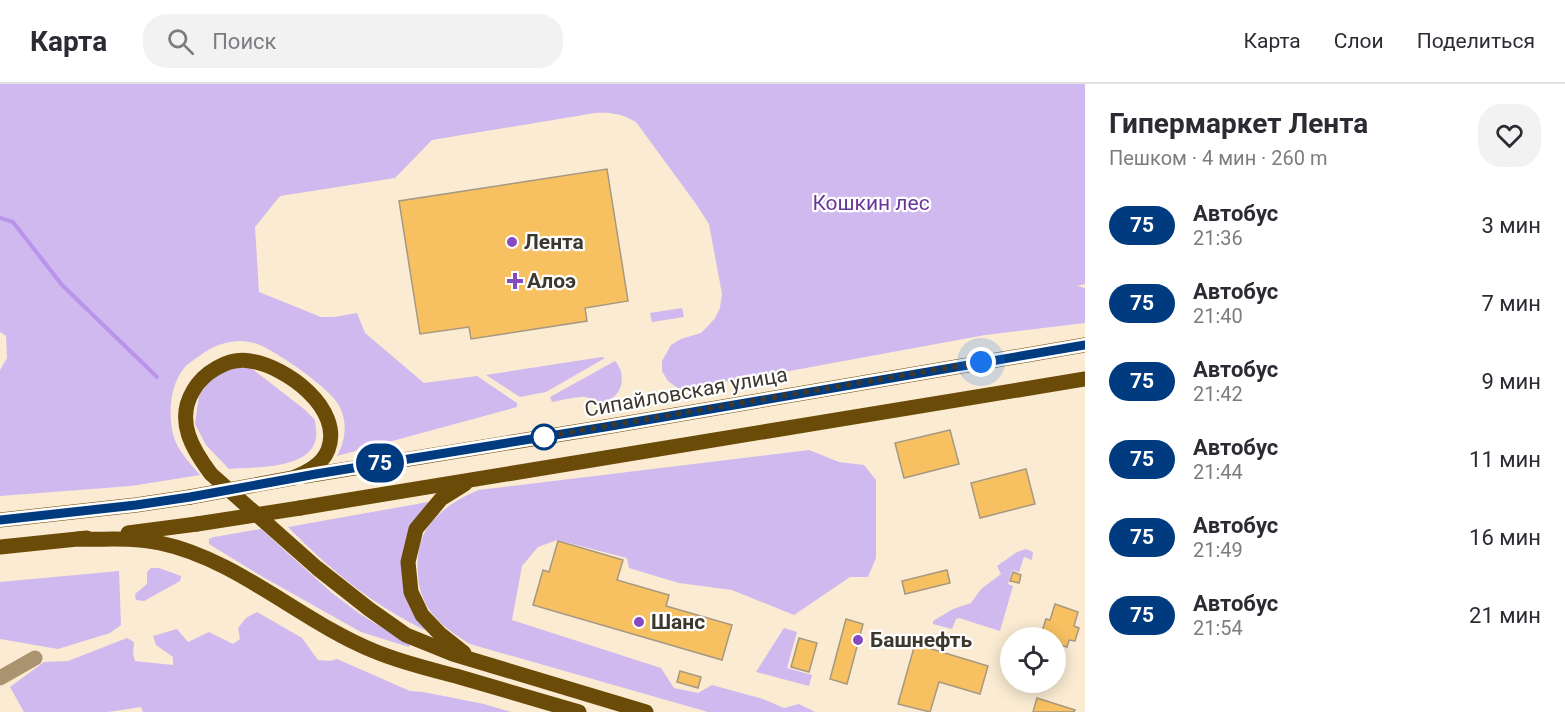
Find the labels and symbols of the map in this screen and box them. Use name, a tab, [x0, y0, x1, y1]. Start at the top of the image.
park label: Кошкин лес	[812, 191, 930, 215]
place label: Лента	[524, 230, 584, 254]
marker: Лента	[505, 235, 519, 249]
place label: Алоэ	[527, 269, 576, 293]
marker: Алоэ	[508, 274, 522, 288]
your location	[966, 347, 996, 377]
street label: Сипайловская улица	[583, 362, 789, 422]
unlabelled marker	[531, 424, 557, 450]
line badge: 75	[353, 444, 407, 482]
place label: Шанс	[651, 610, 705, 634]
marker: Шанс	[632, 615, 646, 629]
place label: Башнефть	[870, 628, 973, 652]
marker: Башнефть	[851, 633, 865, 647]

